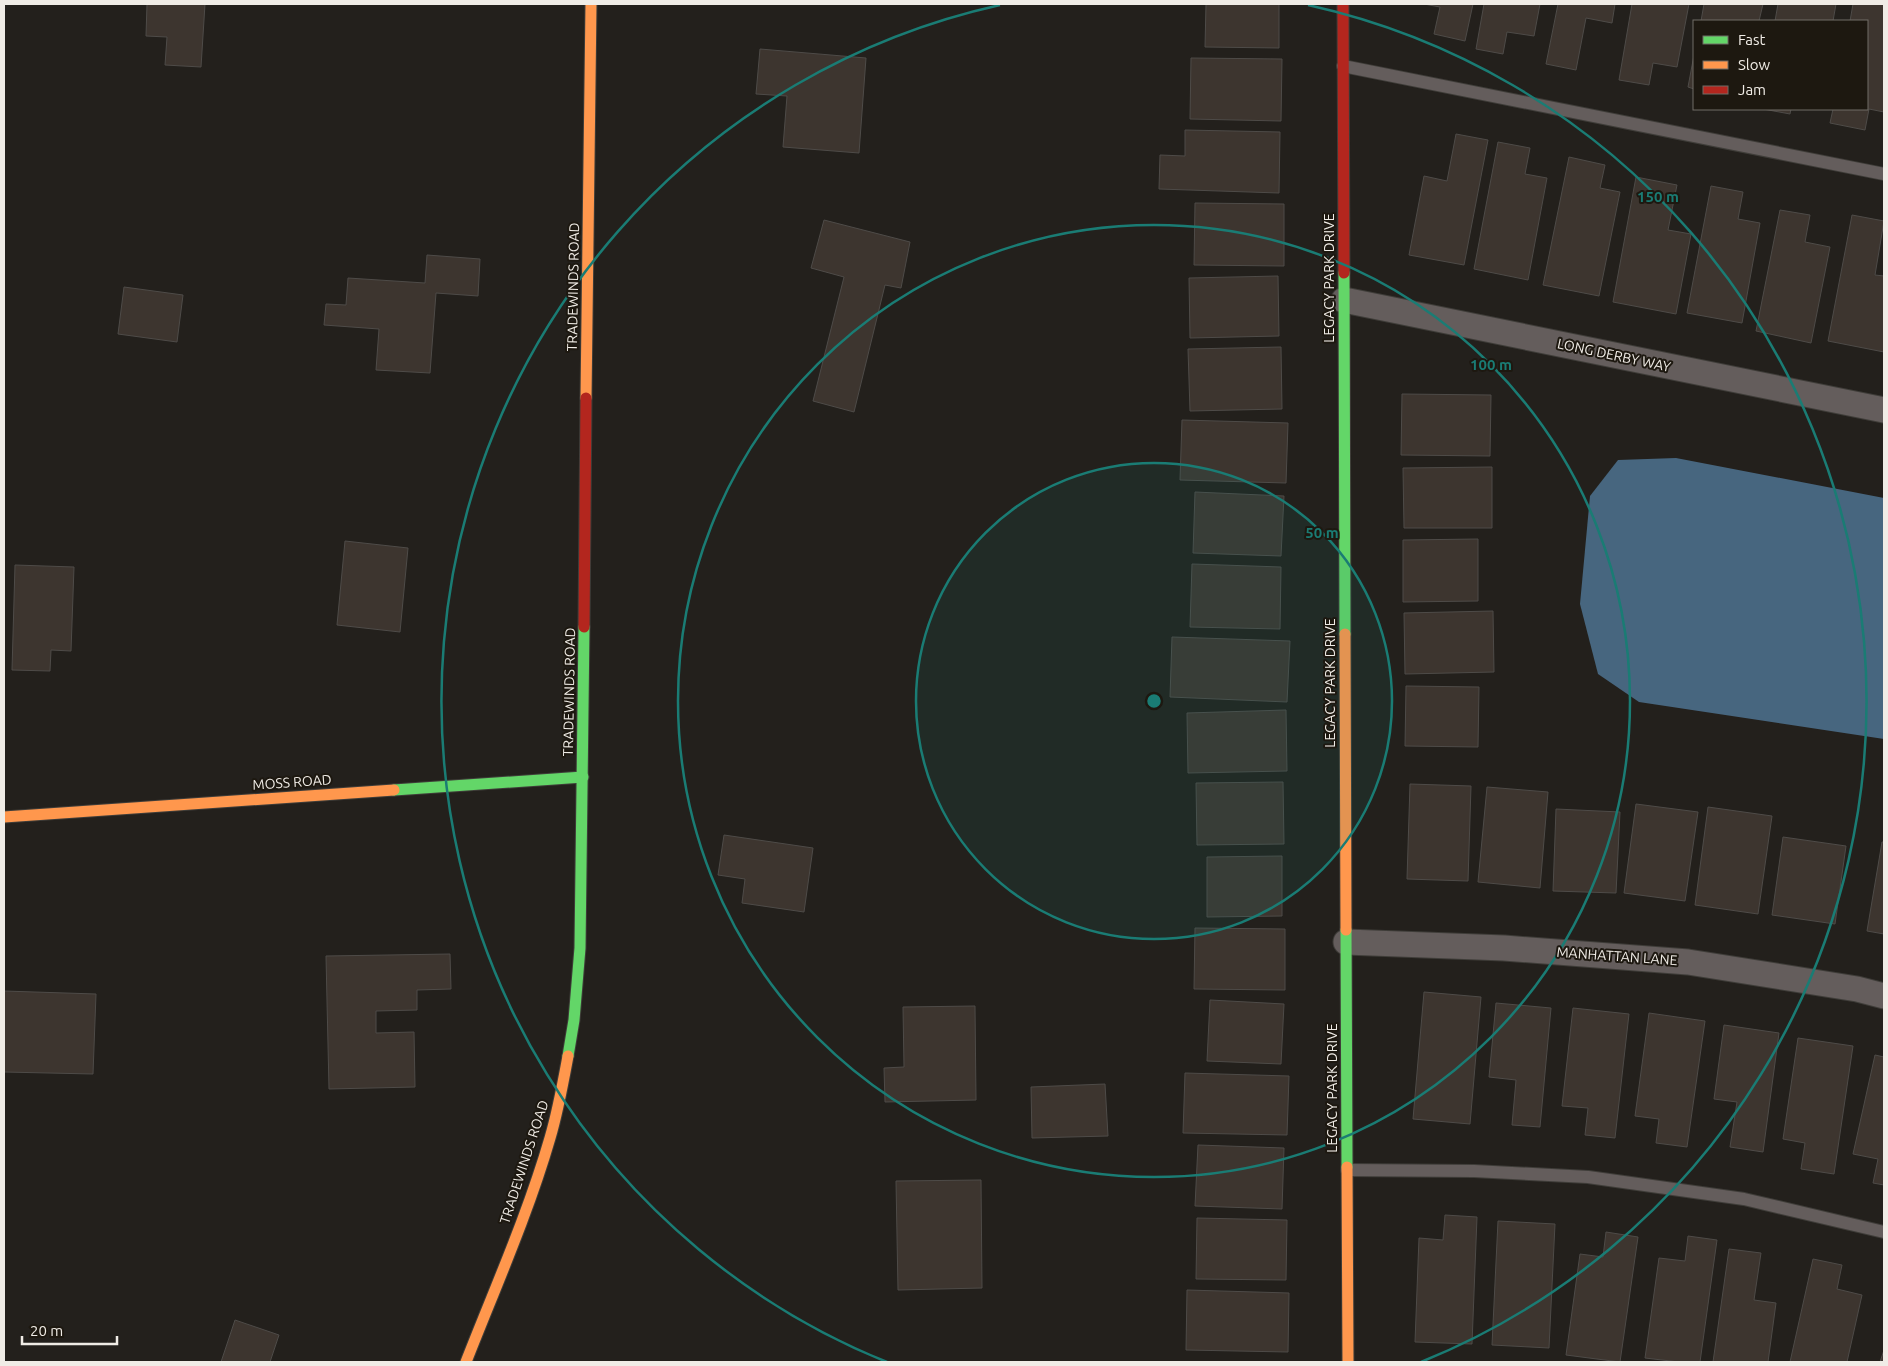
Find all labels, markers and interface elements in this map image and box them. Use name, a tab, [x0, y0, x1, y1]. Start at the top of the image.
legend	[1693, 20, 1868, 110]
text: Fast	[1738, 31, 1766, 48]
text: Slow	[1738, 56, 1771, 73]
text: Jam	[1738, 81, 1766, 98]
text: 150 m	[1637, 188, 1679, 205]
street label: LEGACY PARK DRIVE	[1321, 213, 1337, 343]
street label: TRADEWINDS ROAD	[564, 222, 582, 352]
street label: LONG DERBY WAY	[1556, 335, 1672, 375]
text: 100 m	[1470, 356, 1512, 373]
text: 50 m	[1305, 524, 1339, 541]
street label: LEGACY PARK DRIVE	[1322, 618, 1338, 748]
street label: TRADEWINDS ROAD	[560, 627, 578, 757]
centre of rings	[1145, 692, 1163, 710]
street label: MOSS ROAD	[252, 771, 332, 793]
street label: MANHATTAN LANE	[1556, 944, 1678, 968]
street label: LEGACY PARK DRIVE	[1324, 1023, 1340, 1153]
street label: TRADEWINDS ROAD	[496, 1098, 552, 1226]
scale bar	[22, 1314, 118, 1346]
text: 20 m	[30, 1322, 63, 1339]

